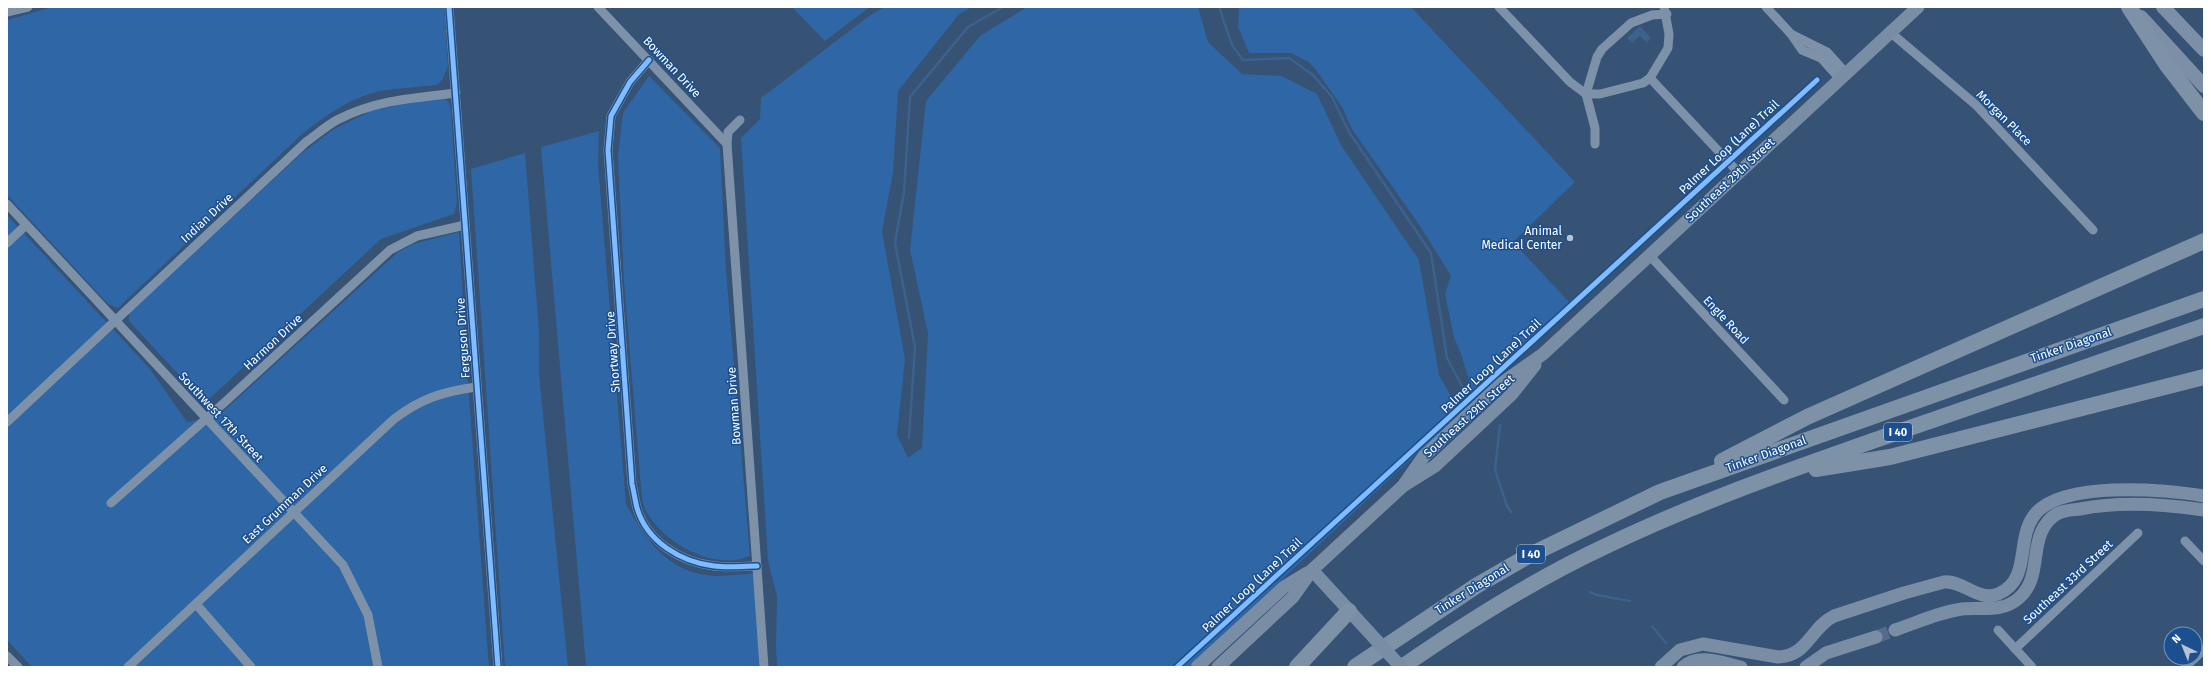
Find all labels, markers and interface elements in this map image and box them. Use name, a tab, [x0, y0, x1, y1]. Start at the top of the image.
street label: Bowman Drive	[640, 34, 704, 100]
street label: Morgan Place	[1973, 87, 2035, 149]
street label: Palmer Loop (Lane) Trail	[1676, 97, 1782, 197]
street label: Southeast 29th Street	[1682, 135, 1778, 225]
street label: Indian Drive	[178, 190, 236, 246]
place label: Animal Medical Center	[1481, 224, 1562, 252]
marker: Animal Medical Center	[1565, 233, 1575, 243]
street label: Engle Road	[1700, 293, 1752, 347]
street label: Ferguson Drive	[453, 297, 473, 379]
street label: Harmon Drive	[241, 311, 305, 373]
street label: Shortway Drive	[603, 311, 623, 393]
street label: Palmer Loop (Lane) Trail	[1438, 316, 1544, 416]
street label: Tinker Diagonal	[2029, 324, 2114, 365]
street label: Bowman Drive	[724, 367, 744, 445]
street label: Southwest 17th Street	[176, 369, 267, 465]
street label: Southeast 29th Street	[1421, 371, 1518, 460]
road number: I 40	[1884, 423, 1912, 441]
street label: Tinker Diagonal	[1724, 433, 1809, 475]
street label: East Grumman Drive	[240, 461, 330, 547]
street label: Palmer Loop (Lane) Trail	[1199, 535, 1305, 635]
street label: Southeast 33rd Street	[2020, 537, 2116, 627]
road number: I 40	[1517, 545, 1545, 563]
street label: Tinker Diagonal	[1432, 560, 1512, 617]
north arrow	[2163, 626, 2203, 666]
text: N	[2169, 632, 2184, 646]

